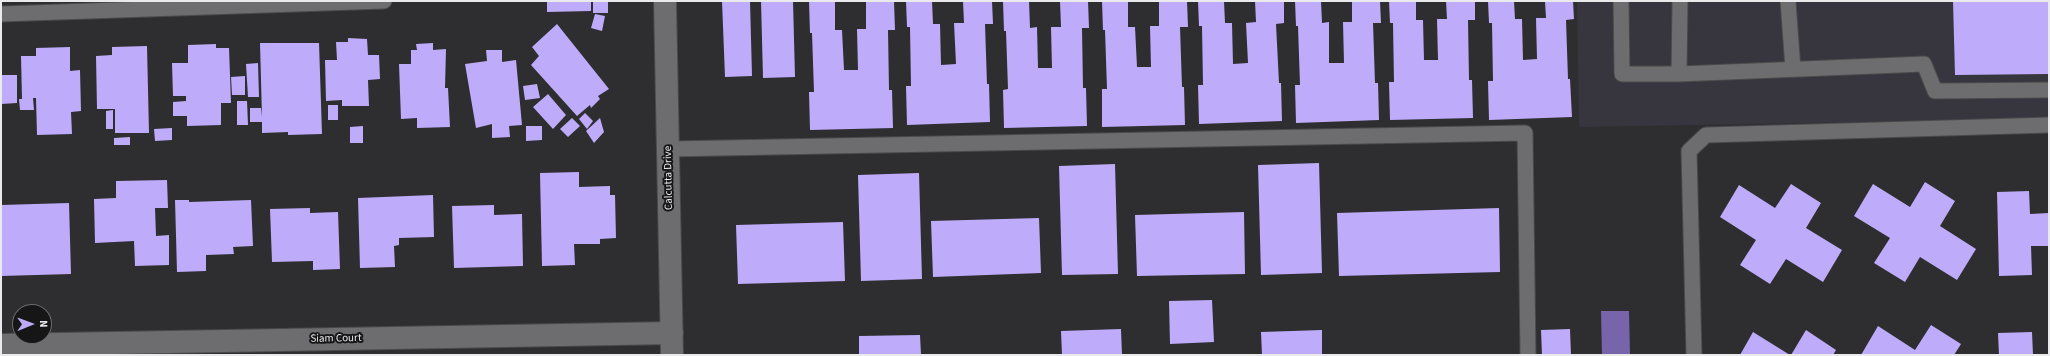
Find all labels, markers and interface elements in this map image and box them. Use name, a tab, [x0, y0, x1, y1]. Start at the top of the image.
street label: Calcutta Drive	[662, 146, 676, 210]
north arrow	[12, 304, 52, 344]
text: N	[36, 320, 51, 328]
street label: Siam Court	[310, 332, 362, 346]

